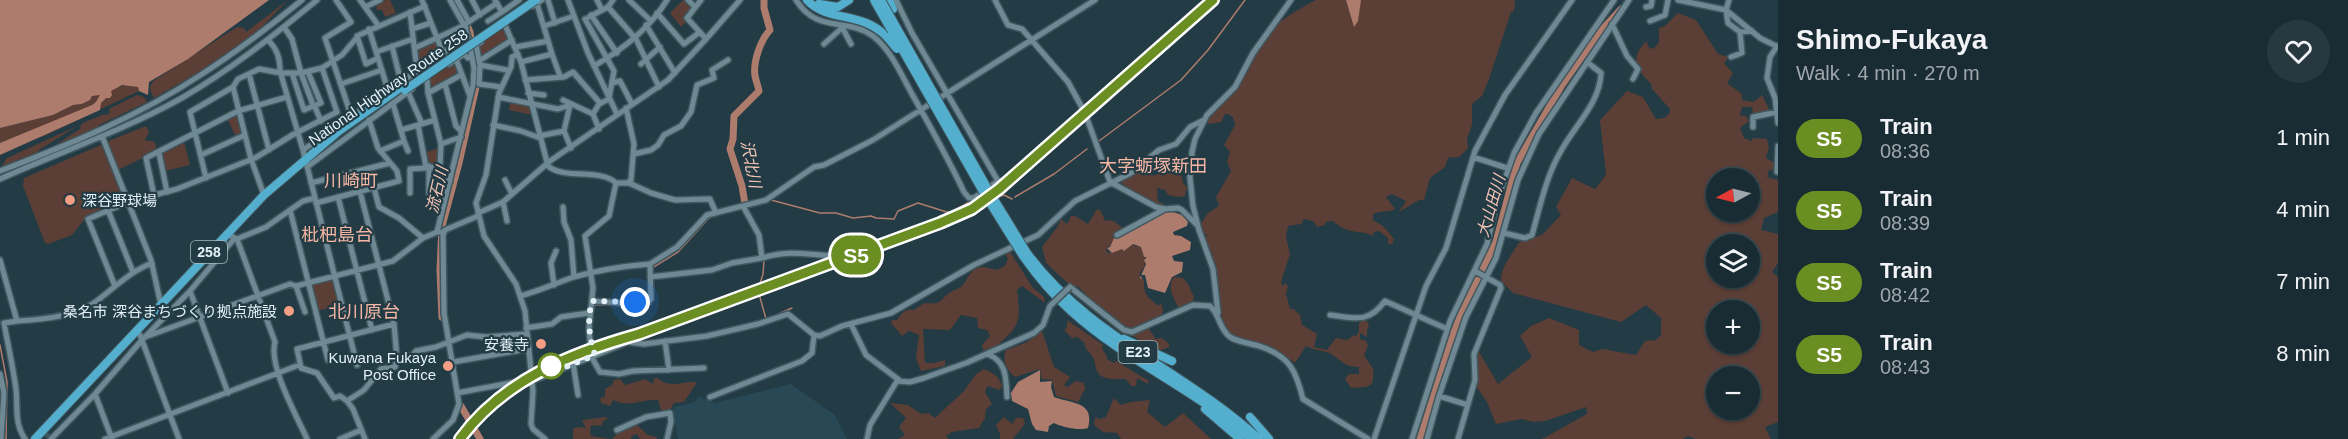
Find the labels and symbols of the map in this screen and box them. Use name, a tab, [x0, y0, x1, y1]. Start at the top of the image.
street label: National Highway Route 258	[305, 26, 471, 148]
water label: 沢北川	[738, 139, 764, 191]
district label: 大字蛎塚新田	[1099, 156, 1207, 176]
water label: 流石川	[423, 163, 451, 215]
north arrow	[1706, 168, 1760, 222]
district label: 川崎町	[324, 171, 378, 191]
water label: 大山田川	[1474, 171, 1509, 239]
place label: 深谷野球場	[82, 192, 157, 209]
marker: 深谷野球場	[63, 193, 77, 207]
district label: 枇杷島台	[301, 225, 373, 245]
line badge: S5	[829, 236, 883, 274]
road number: 258	[191, 241, 227, 263]
your location	[620, 287, 650, 317]
district label: 北川原台	[328, 302, 400, 322]
place label: 桑名市 深谷まちづくり拠点施設	[63, 303, 277, 320]
marker: 桑名市 深谷まちづくり拠点施設	[282, 304, 296, 318]
place label: 安養寺	[484, 336, 529, 353]
marker: 安養寺	[534, 337, 548, 351]
road number: E23	[1118, 341, 1158, 363]
place label: Kuwana Fukaya Post Office	[328, 349, 437, 383]
unlabelled marker	[538, 353, 564, 379]
marker: Kuwana Fukaya Post Office	[441, 359, 455, 373]

